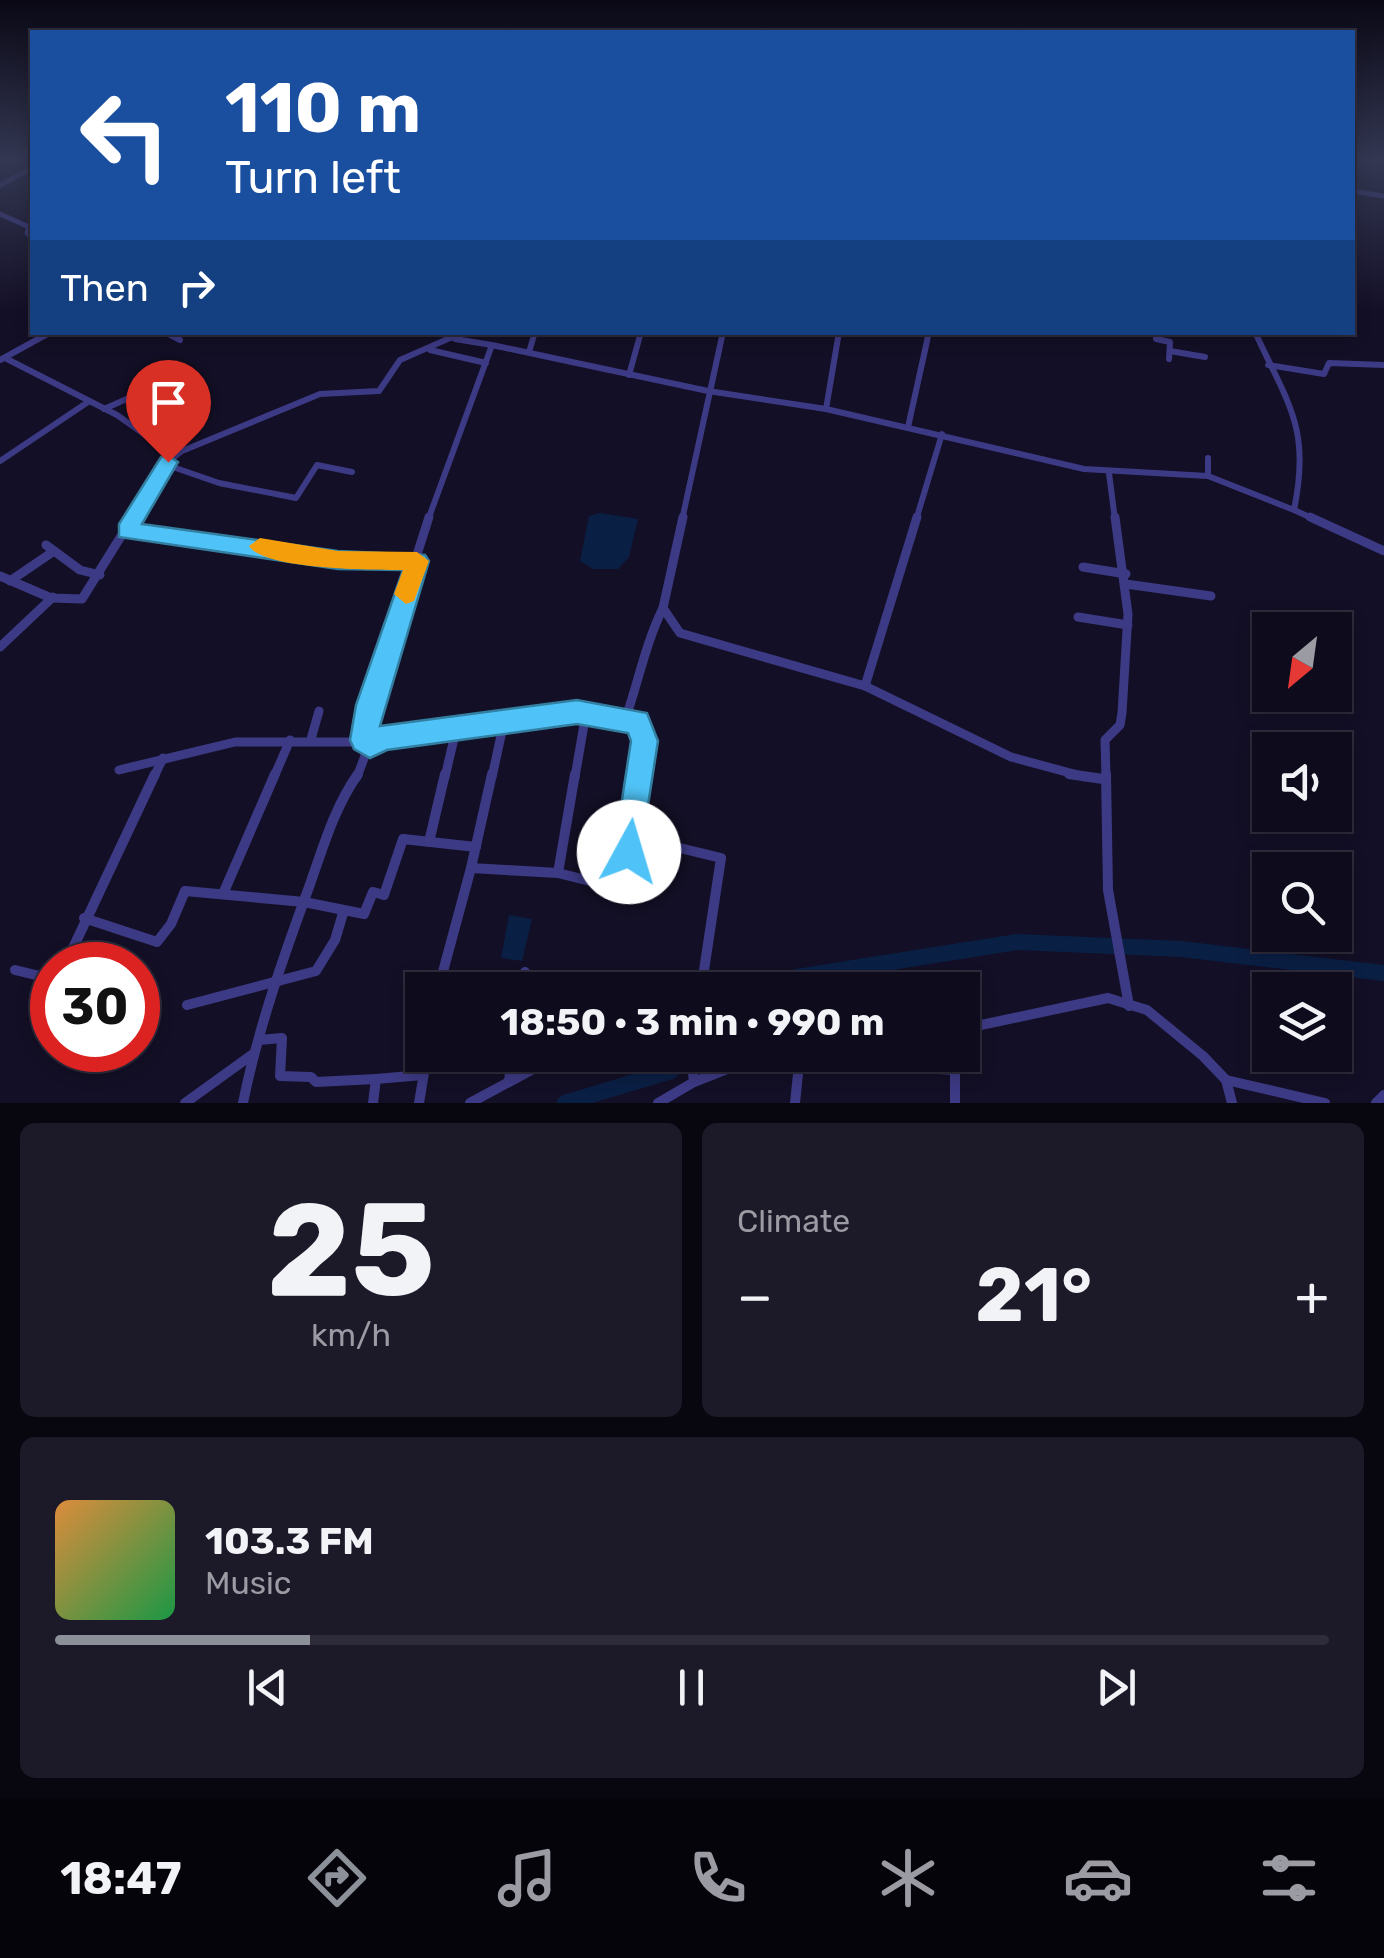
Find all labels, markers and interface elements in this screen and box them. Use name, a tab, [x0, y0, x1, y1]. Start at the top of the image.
text: 110 m	[225, 67, 421, 150]
icon: left	[60, 70, 190, 200]
text: Turn left	[225, 151, 401, 204]
icon: right	[169, 260, 224, 315]
text: Then	[60, 265, 149, 311]
pin	[126, 360, 211, 463]
icon: arrive	[141, 375, 196, 430]
north arrow	[1252, 612, 1352, 712]
map controls	[1252, 612, 1352, 1072]
button: sound	[1252, 732, 1352, 832]
position arrow	[577, 800, 681, 904]
button: search	[1252, 852, 1352, 952]
speed limit sign: 30	[30, 942, 160, 1072]
button: layers	[1252, 972, 1352, 1072]
text: 18:50 · 3 min · 990 m	[500, 999, 885, 1045]
text: 25	[267, 1173, 435, 1328]
text: Climate	[737, 1202, 850, 1240]
text: 21°	[975, 1251, 1092, 1340]
text: −	[737, 1264, 773, 1329]
text: +	[1295, 1264, 1329, 1329]
text: km/h	[311, 1316, 391, 1354]
text: 103.3 FM	[205, 1518, 374, 1564]
text: Music	[205, 1564, 291, 1602]
icon: previous	[240, 1660, 295, 1715]
icon: pause	[664, 1660, 719, 1715]
icon: next	[1089, 1660, 1144, 1715]
icon: directions	[302, 1843, 372, 1913]
icon: music	[492, 1843, 562, 1913]
icon: phone	[683, 1843, 753, 1913]
icon: climate	[873, 1843, 943, 1913]
icon: car	[1063, 1843, 1133, 1913]
icon: filters	[1254, 1843, 1324, 1913]
text: 18:47	[60, 1852, 182, 1905]

